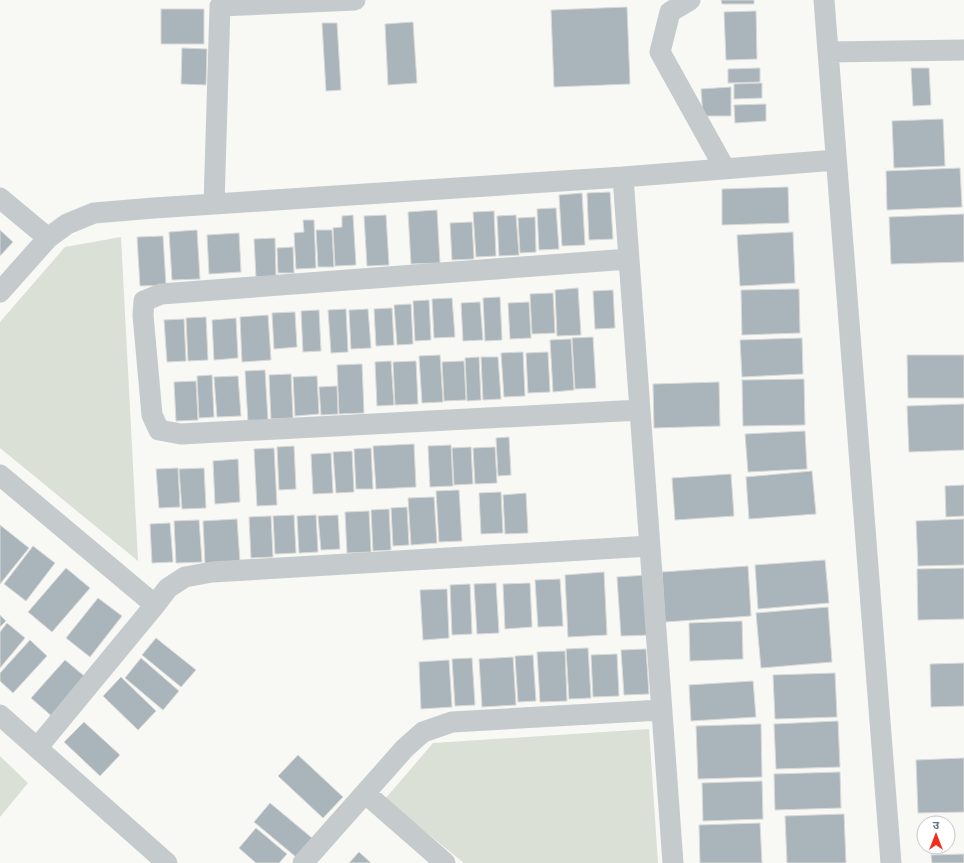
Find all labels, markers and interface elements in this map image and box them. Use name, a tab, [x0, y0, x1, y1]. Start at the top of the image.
north arrow	[916, 815, 956, 855]
text: उ	[933, 819, 940, 832]

